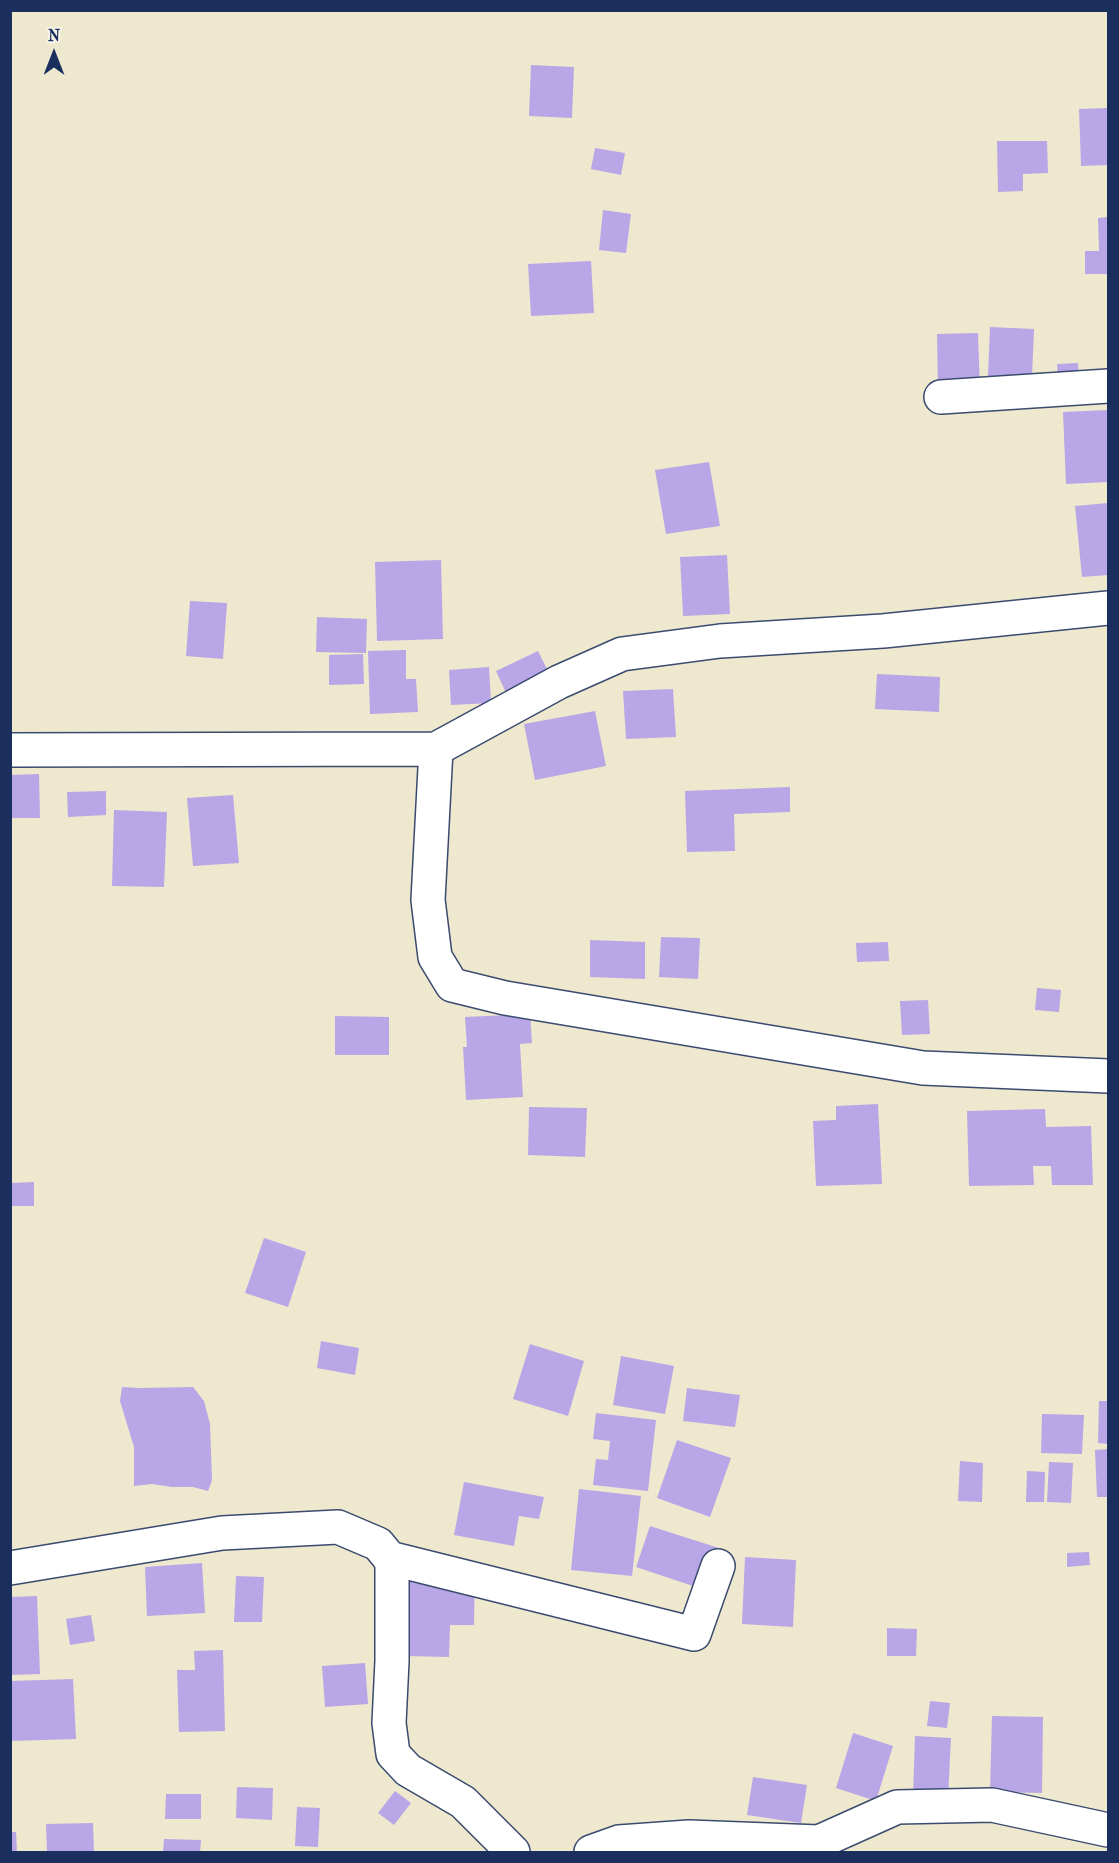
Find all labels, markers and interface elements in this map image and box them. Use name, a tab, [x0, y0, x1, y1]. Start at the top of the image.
north arrow	[24, 24, 84, 84]
text: N	[48, 26, 60, 45]

